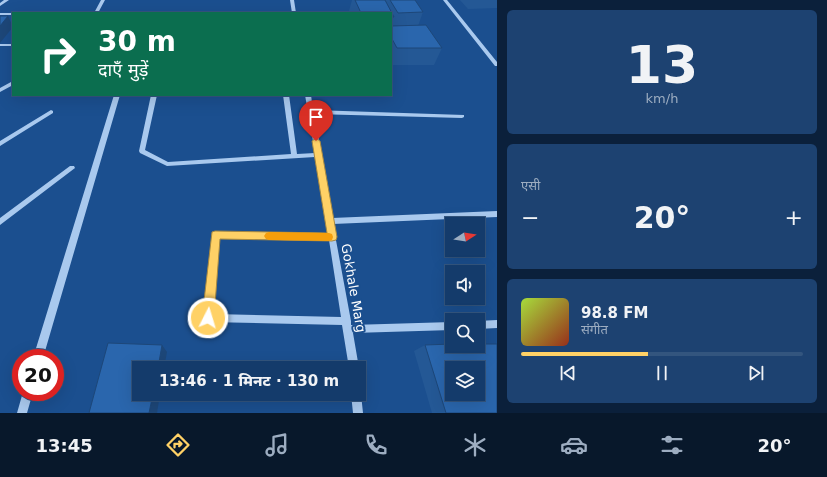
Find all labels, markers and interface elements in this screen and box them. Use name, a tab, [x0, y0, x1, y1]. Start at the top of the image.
text: 30 m	[98, 25, 176, 58]
icon: right	[32, 28, 84, 80]
text: 13	[626, 35, 698, 95]
text: दाएँ मुड़ें	[98, 59, 148, 80]
text: km/h	[646, 91, 678, 106]
pin	[299, 100, 333, 141]
icon: arrive	[305, 106, 327, 128]
text: एसी	[521, 178, 540, 193]
text: 20°	[634, 200, 690, 235]
text: −	[521, 205, 539, 230]
text: +	[785, 205, 803, 230]
north arrow	[445, 217, 485, 257]
map controls	[445, 217, 485, 401]
street label: Gokhale Marg	[338, 242, 369, 334]
button: sound	[445, 265, 485, 305]
position arrow	[187, 297, 229, 339]
text: 98.8 FM	[581, 304, 648, 322]
button: search	[445, 313, 485, 353]
text: संगीत	[581, 322, 608, 337]
speed limit sign: 20	[12, 349, 64, 401]
button: layers	[445, 361, 485, 401]
icon: previous	[557, 362, 579, 384]
icon: pause	[651, 362, 673, 384]
icon: next	[745, 362, 767, 384]
text: 13:46 · 1 मिनट · 130 m	[159, 372, 339, 390]
icon: directions	[164, 431, 192, 459]
icon: music	[263, 431, 291, 459]
icon: phone	[362, 431, 390, 459]
icon: climate	[461, 431, 489, 459]
icon: car	[560, 431, 588, 459]
icon: filters	[658, 431, 686, 459]
text: 13:45	[35, 435, 93, 456]
text: 20°	[757, 435, 792, 456]

